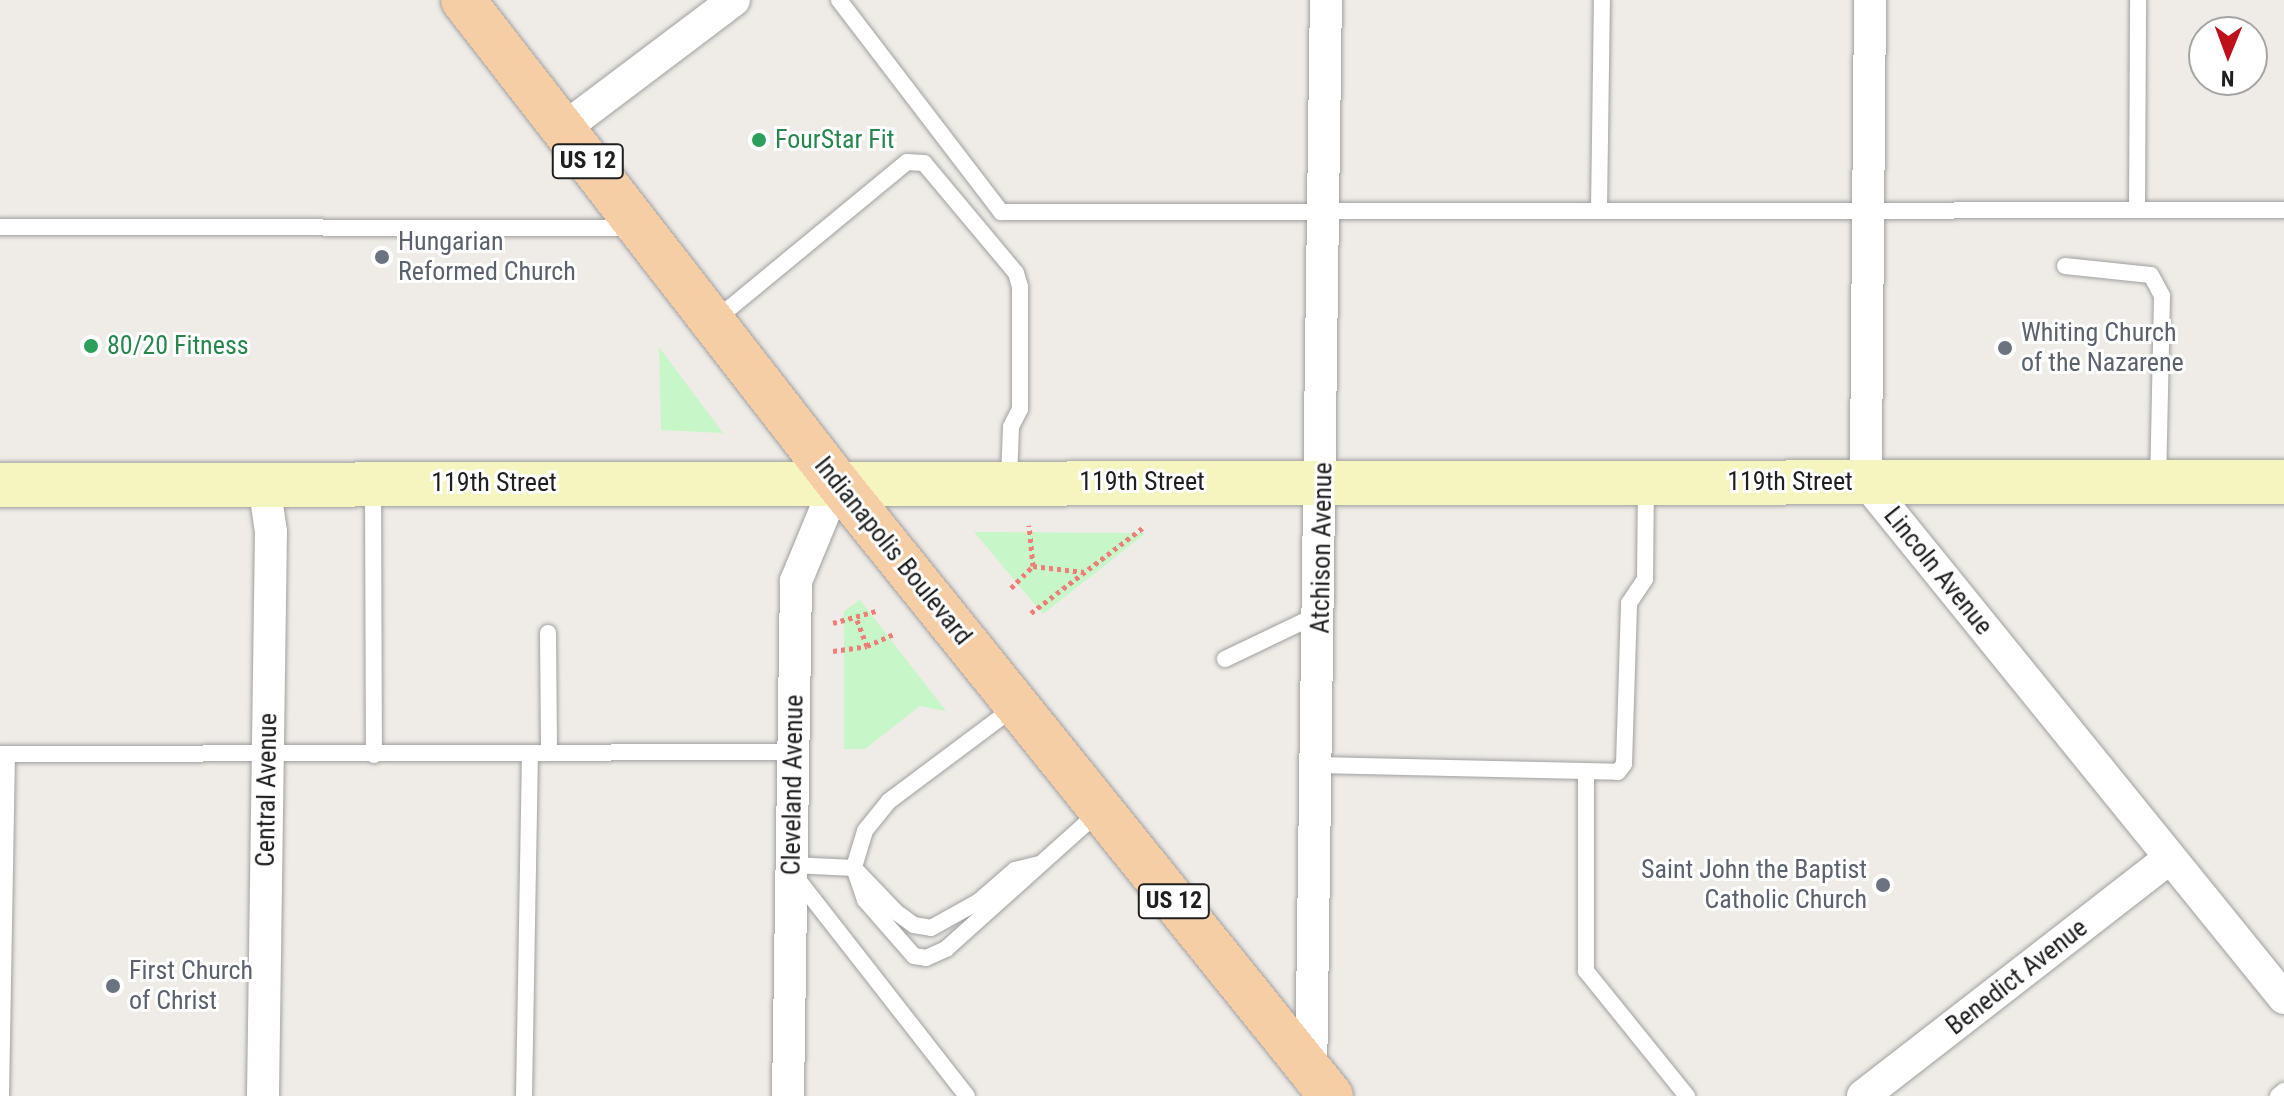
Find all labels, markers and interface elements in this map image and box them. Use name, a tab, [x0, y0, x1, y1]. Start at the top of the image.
north arrow	[2188, 16, 2268, 96]
text: N	[2221, 66, 2235, 91]
place label: FourStar Fit	[775, 124, 894, 156]
marker: FourStar Fit	[750, 131, 768, 149]
road number: US 12	[550, 141, 626, 181]
place label: Hungarian Reformed Church	[398, 226, 576, 288]
marker: Hungarian Reformed Church	[373, 248, 391, 266]
place label: Whiting Church of the Nazarene	[2021, 317, 2184, 378]
place label: 80/20 Fitness	[107, 330, 249, 362]
marker: 80/20 Fitness	[82, 337, 100, 355]
marker: Whiting Church of the Nazarene	[1996, 339, 2014, 357]
street label: Indianapolis Boulevard	[808, 451, 978, 651]
street label: Atchison Avenue	[1305, 462, 1339, 634]
street label: 119th Street	[1079, 466, 1205, 498]
street label: 119th Street	[1727, 466, 1853, 498]
street label: 119th Street	[431, 467, 557, 499]
street label: Lincoln Avenue	[1877, 501, 1999, 641]
street label: Cleveland Avenue	[776, 694, 810, 876]
street label: Central Avenue	[250, 713, 284, 867]
place label: Saint John the Baptist Catholic Church	[1641, 854, 1867, 916]
marker: Saint John the Baptist Catholic Church	[1874, 876, 1892, 894]
road number: US 12	[1136, 881, 1212, 921]
street label: Benedict Avenue	[1940, 912, 2094, 1042]
place label: First Church of Christ	[129, 955, 253, 1016]
marker: First Church of Christ	[104, 977, 122, 995]

